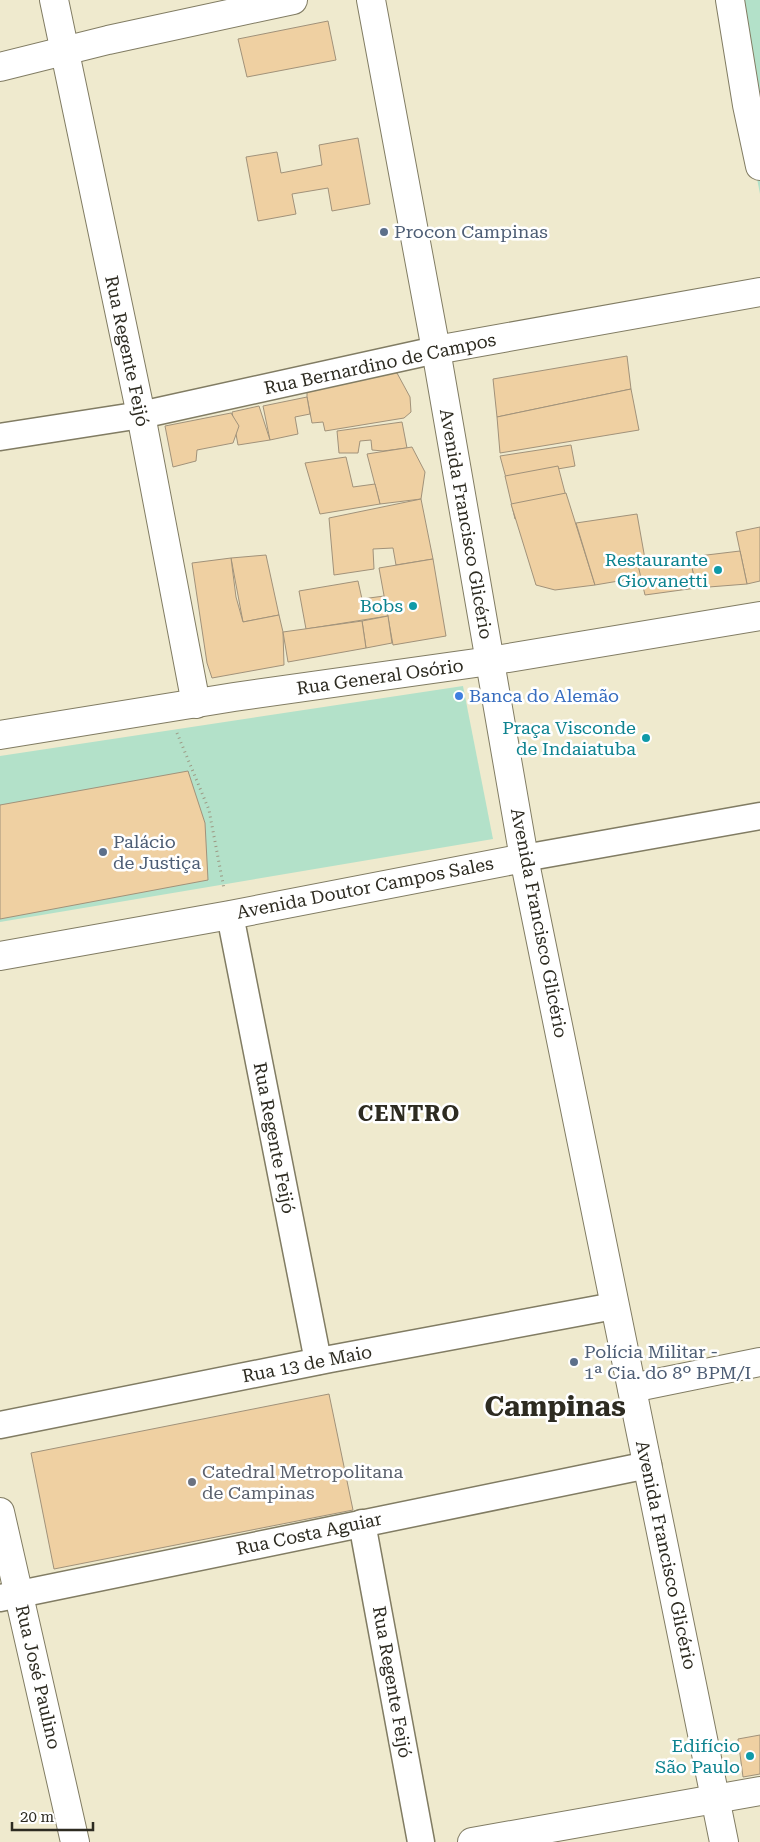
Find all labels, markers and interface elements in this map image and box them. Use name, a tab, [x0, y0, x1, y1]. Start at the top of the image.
place label: Procon Campinas	[394, 221, 548, 242]
marker: Procon Campinas	[378, 226, 390, 238]
street label: Rua Regente Feijó	[101, 273, 154, 428]
street label: Rua Bernardino de Campos	[262, 329, 498, 398]
street label: Avenida Francisco Glicério	[436, 407, 497, 641]
place label: Restaurante Giovanetti	[605, 549, 708, 591]
marker: Restaurante Giovanetti	[712, 564, 724, 576]
place label: Bobs	[360, 595, 403, 616]
marker: Bobs	[407, 600, 419, 612]
street label: Rua General Osório	[295, 654, 465, 699]
place label: Banca do Alemão	[469, 685, 619, 706]
marker: Banca do Alemão	[453, 690, 465, 702]
place label: Praça Visconde de Indaiatuba	[502, 717, 636, 759]
marker: Praça Visconde de Indaiatuba	[640, 732, 652, 744]
street label: Avenida Francisco Glicério	[507, 806, 572, 1040]
place label: Palácio de Justiça	[113, 831, 201, 873]
marker: Palácio de Justiça	[97, 846, 109, 858]
street label: Avenida Doutor Campos Sales	[235, 852, 495, 923]
street label: Rua Regente Feijó	[249, 1060, 299, 1215]
district label: CENTRO	[358, 1101, 460, 1126]
street label: Rua 13 de Maio	[240, 1341, 374, 1386]
place label: Polícia Militar - 1ª Cia. do 8º BPM/I	[584, 1341, 751, 1383]
marker: Polícia Militar - 1ª Cia. do 8º BPM/I	[568, 1356, 580, 1368]
district label: Campinas	[484, 1390, 626, 1423]
street label: Avenida Francisco Glicério	[632, 1438, 701, 1671]
place label: Catedral Metropolitana de Campinas	[202, 1461, 404, 1503]
marker: Catedral Metropolitana de Campinas	[186, 1476, 198, 1488]
street label: Rua Costa Aguiar	[234, 1508, 384, 1559]
street label: Rua José Paulino	[12, 1603, 65, 1751]
street label: Rua Regente Feijó	[369, 1604, 416, 1760]
place label: Edifício São Paulo	[655, 1735, 740, 1777]
marker: Edifício São Paulo	[744, 1750, 756, 1762]
scale bar	[12, 1800, 94, 1832]
text: 20 m	[20, 1808, 55, 1826]

